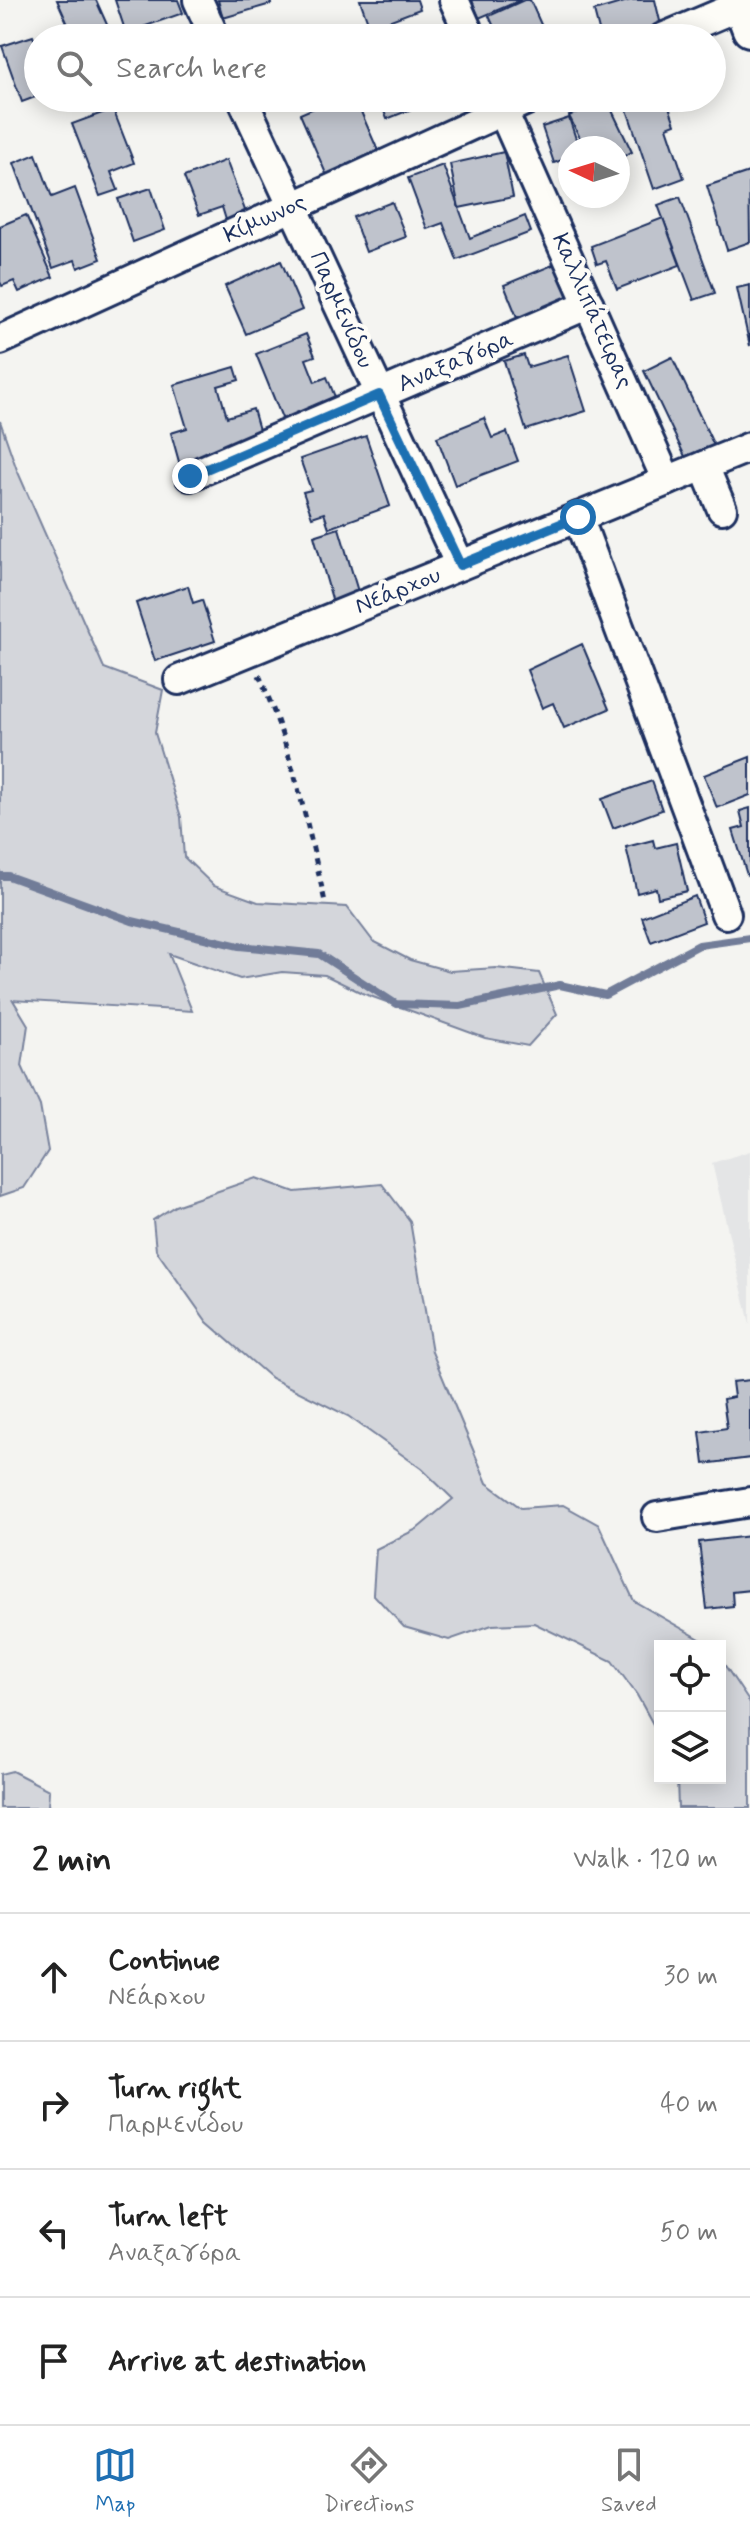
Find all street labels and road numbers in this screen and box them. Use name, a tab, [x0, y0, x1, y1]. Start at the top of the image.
street label: Κίμωνος	[219, 187, 311, 251]
street label: Καλλιπάτειρας	[544, 228, 640, 394]
street label: Παρμενίδου	[301, 247, 381, 373]
street label: Αναξαγόρα	[393, 324, 519, 400]
street label: Νεάρχου	[351, 560, 446, 622]

